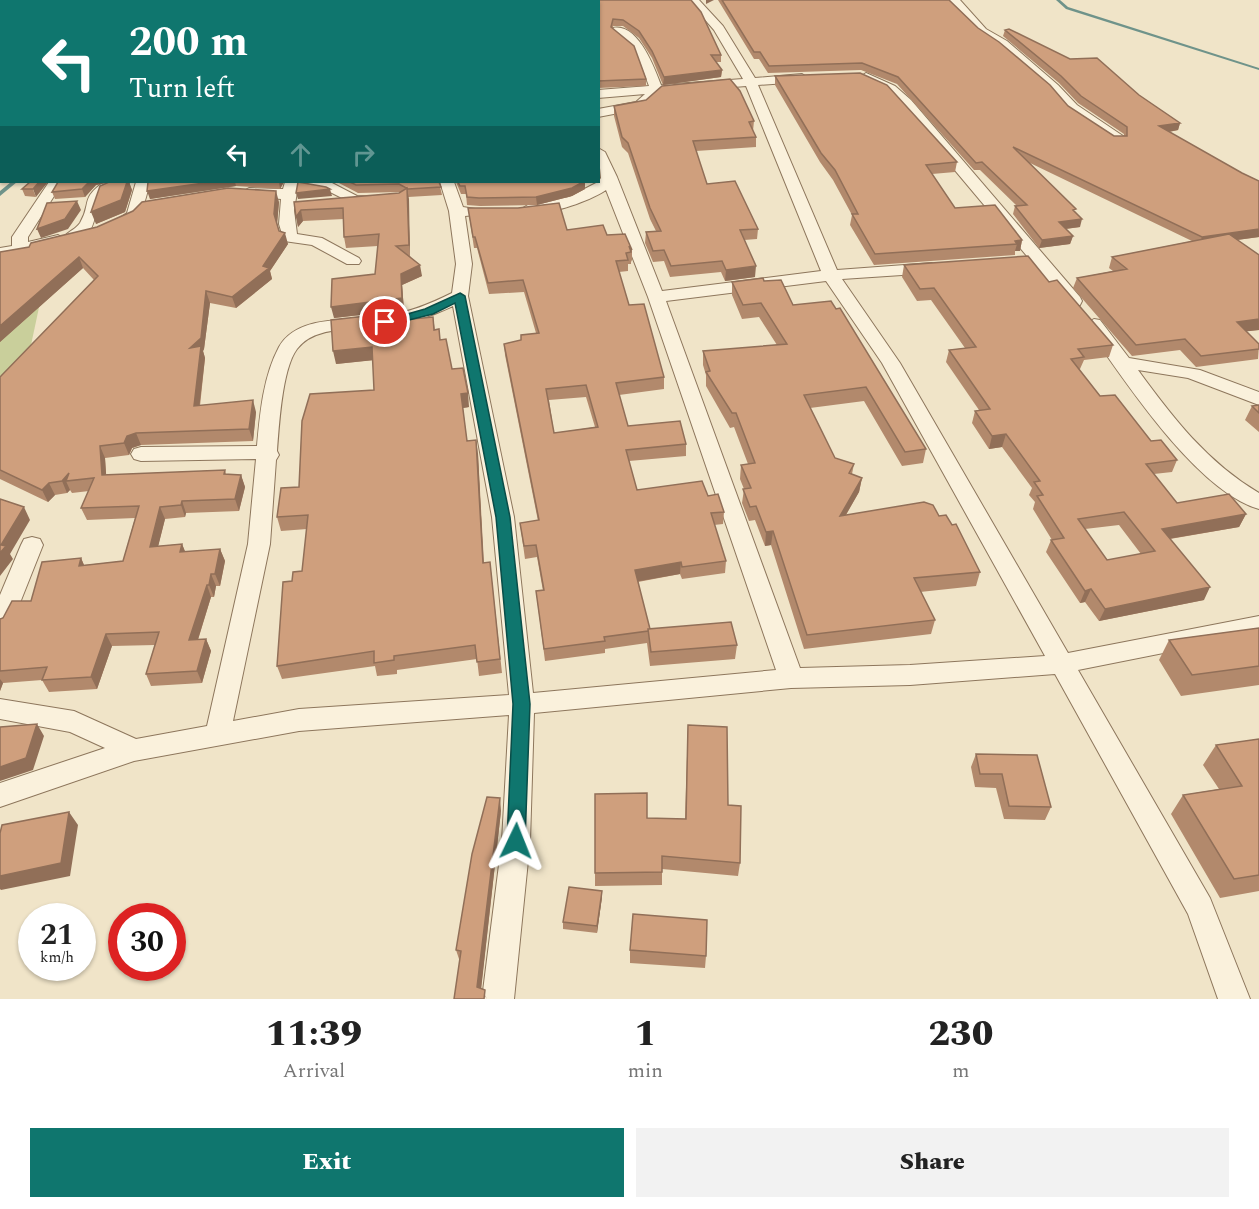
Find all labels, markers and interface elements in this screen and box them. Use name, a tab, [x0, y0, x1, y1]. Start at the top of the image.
text: 200 m	[129, 11, 248, 74]
icon: left	[30, 24, 108, 102]
text: Turn left	[129, 68, 235, 110]
icon: left	[221, 138, 254, 171]
icon: ahead	[284, 138, 317, 171]
icon: right	[347, 138, 380, 171]
pin	[359, 296, 410, 347]
icon: arrive	[368, 305, 401, 338]
position arrow	[484, 809, 548, 873]
speed limit sign: 30	[108, 903, 186, 981]
text: 21	[40, 912, 74, 958]
text: km/h	[40, 946, 74, 969]
text: 11:39	[266, 1007, 362, 1062]
text: 1	[635, 1007, 656, 1062]
text: 230	[929, 1007, 993, 1062]
text: Arrival	[283, 1056, 345, 1086]
text: min	[628, 1056, 663, 1086]
text: m	[952, 1056, 970, 1086]
button: Exit	[30, 1128, 624, 1197]
button: Share	[636, 1128, 1229, 1197]

